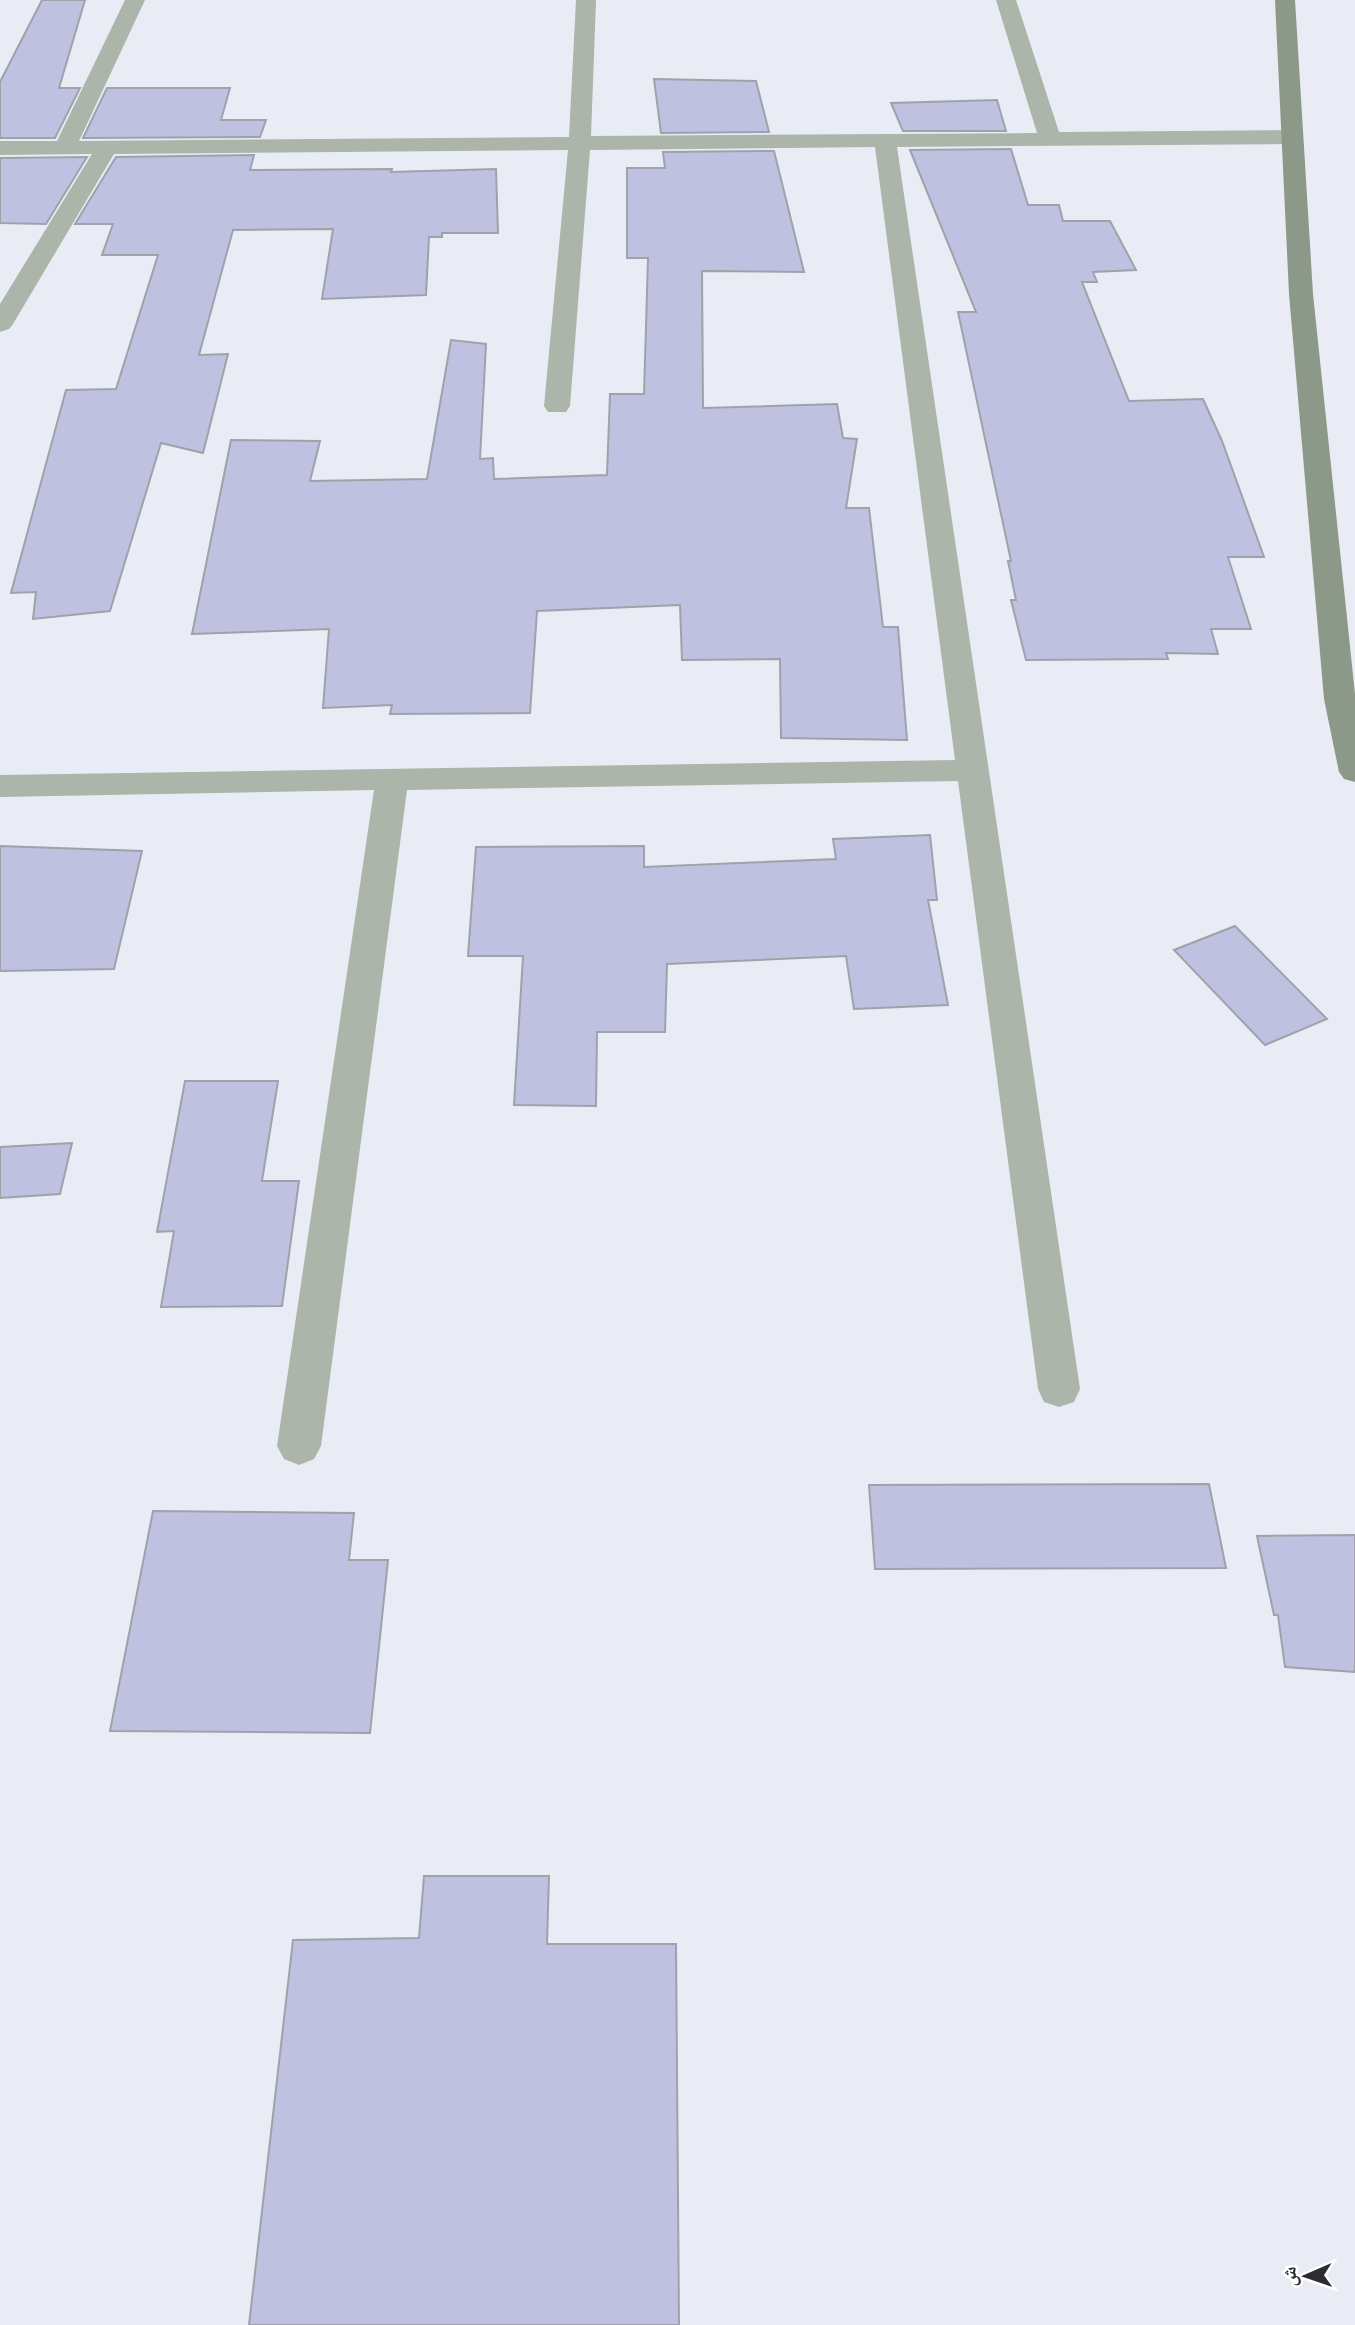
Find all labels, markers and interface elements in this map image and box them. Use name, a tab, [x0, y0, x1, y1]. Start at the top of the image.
north arrow	[1271, 2241, 1341, 2311]
text: ش	[1278, 2266, 1301, 2287]

